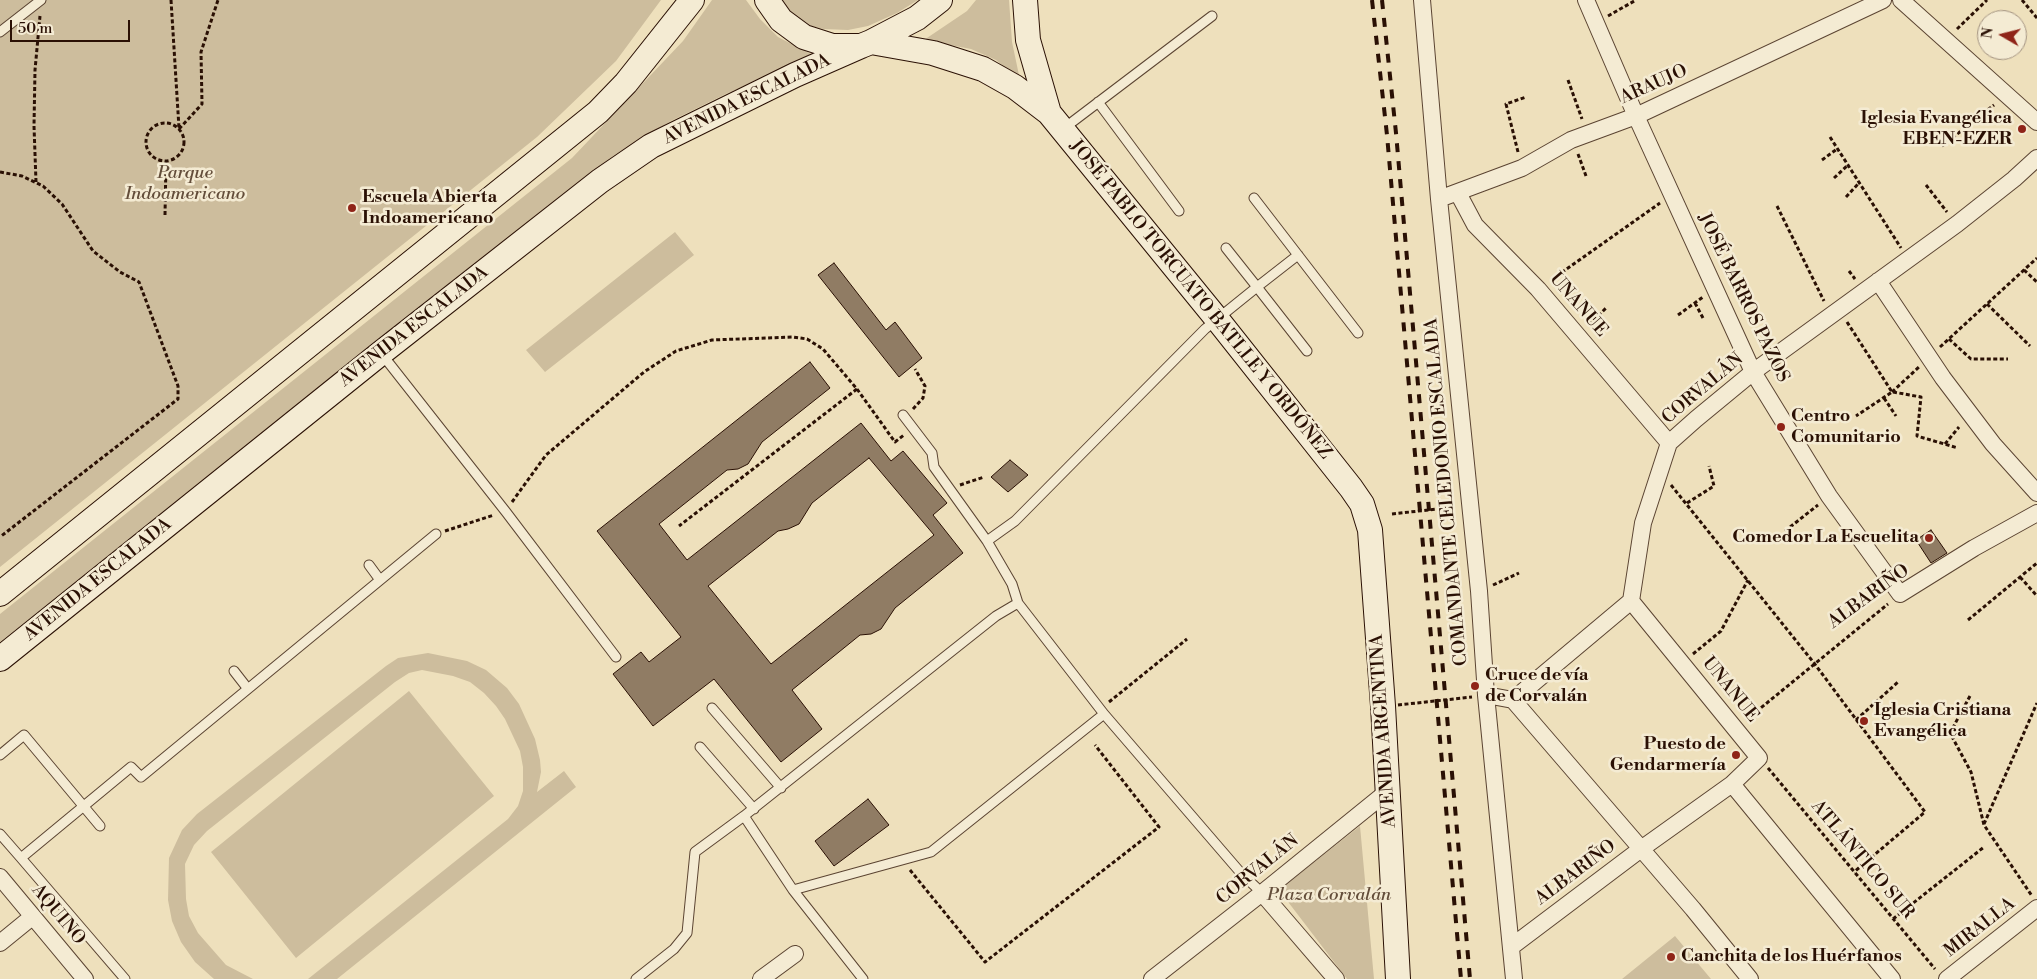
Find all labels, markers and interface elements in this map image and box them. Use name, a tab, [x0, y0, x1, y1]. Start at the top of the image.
scale bar	[12, 10, 132, 42]
north arrow	[1977, 10, 2027, 60]
text: 50 m	[18, 19, 52, 38]
text: N	[1978, 26, 1998, 40]
street label: AVENIDA ESCALADA	[660, 50, 834, 150]
street label: ARAUJO	[1617, 61, 1691, 109]
place label: Iglesia Evangélica EBEN-EZER	[1860, 108, 2012, 150]
marker: Iglesia Evangélica EBEN-EZER	[2016, 123, 2028, 135]
street label: JOSÉ PABLO TORCUATO BATLLE Y ORDÓÑEZ	[1064, 136, 1336, 464]
park label: Parque Indoamericano	[125, 163, 245, 205]
place label: Escuela Abierta Indoamericano	[362, 187, 497, 230]
marker: Escuela Abierta Indoamericano	[346, 202, 358, 214]
street label: JOSÉ BARROS PAZOS	[1693, 210, 1793, 386]
street label: AVENIDA ESCALADA	[335, 262, 493, 392]
street label: UNANUE	[1544, 268, 1612, 342]
street label: COMANDANTE CELEDONIO ESCALADA	[1421, 317, 1473, 667]
street label: CORVALÁN	[1658, 349, 1748, 429]
place label: Centro Comunitario	[1791, 406, 1901, 448]
marker: Centro Comunitario	[1775, 421, 1787, 433]
street label: AVENIDA ESCALADA	[20, 514, 176, 646]
place label: Comedor La Escuelita	[1732, 527, 1919, 549]
marker: Comedor La Escuelita	[1923, 532, 1935, 544]
street label: ALBARIÑO	[1824, 560, 1914, 634]
street label: AVENIDA ARGENTINA	[1366, 634, 1402, 828]
street label: UNANUE	[1697, 653, 1763, 727]
place label: Cruce de vía de Corvalán	[1485, 665, 1588, 708]
marker: Cruce de vía de Corvalán	[1469, 680, 1481, 692]
place label: Iglesia Cristiana Evangélica	[1874, 700, 2011, 742]
marker: Iglesia Cristiana Evangélica	[1858, 715, 1870, 727]
place label: Puesto de Gendarmería	[1610, 734, 1726, 776]
marker: Puesto de Gendarmería	[1730, 749, 1742, 761]
street label: ATLÁNTICO SUR	[1806, 796, 1918, 924]
street label: CORVALÁN	[1213, 830, 1303, 910]
street label: ALBARIÑO	[1531, 836, 1621, 910]
street label: AQUINO	[27, 880, 89, 950]
park label: Plaza Corvalán	[1267, 885, 1391, 907]
street label: MIRALLA	[1940, 894, 2020, 962]
place label: Canchita de los Huérfanos	[1681, 946, 1902, 968]
marker: Canchita de los Huérfanos	[1665, 951, 1677, 963]

